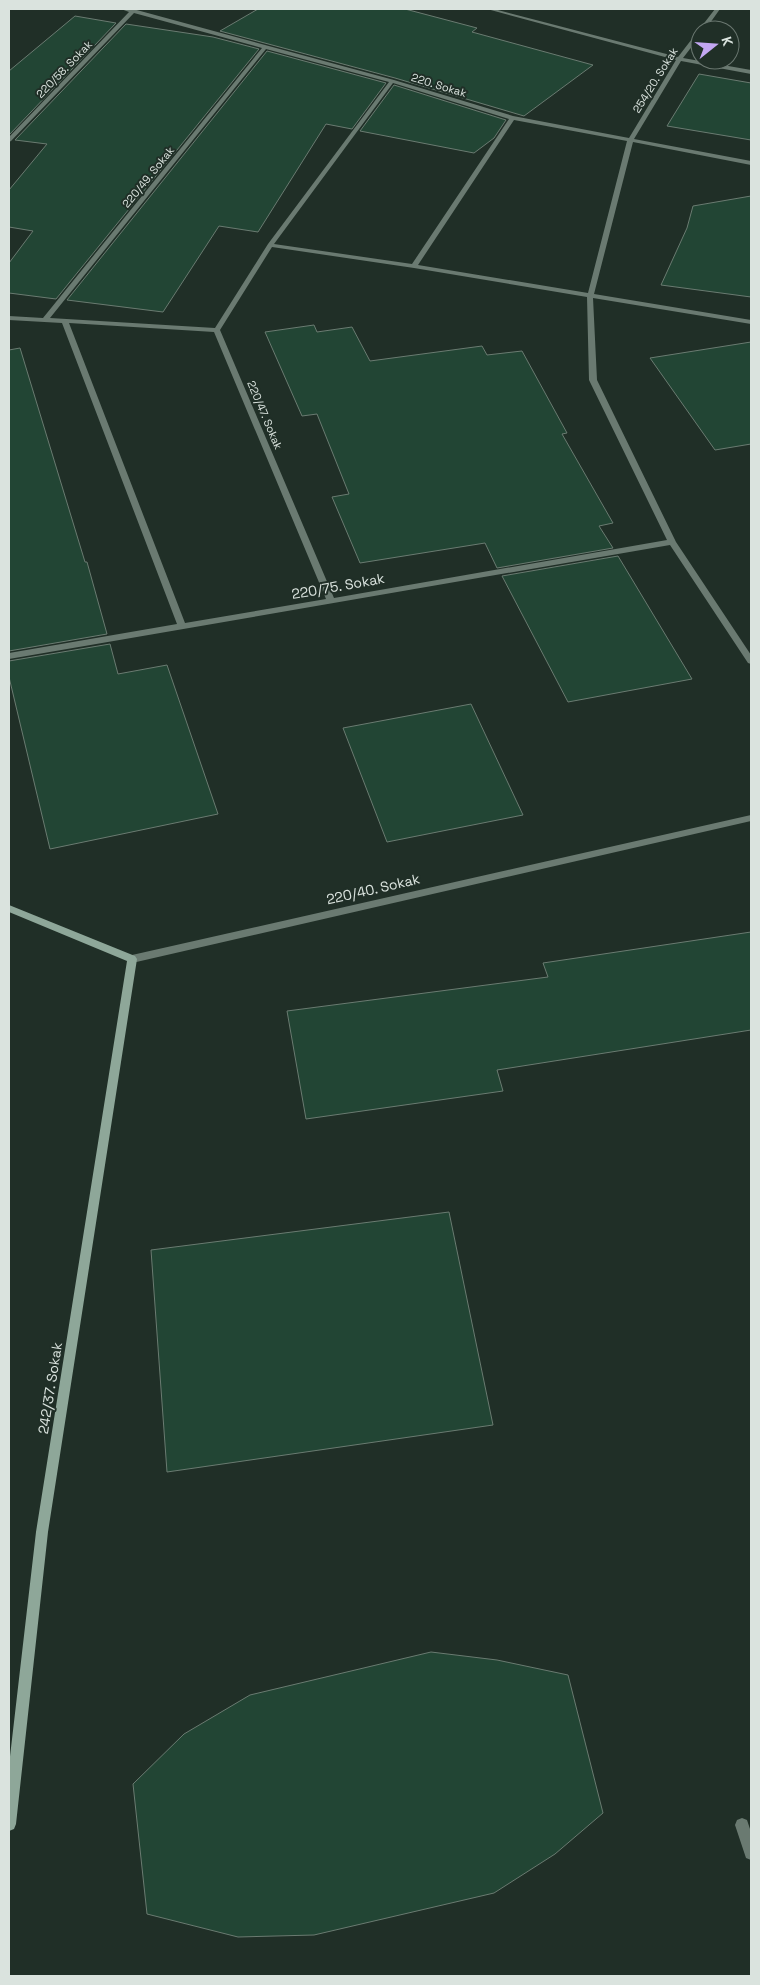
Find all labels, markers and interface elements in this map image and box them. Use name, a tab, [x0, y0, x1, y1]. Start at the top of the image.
north arrow	[690, 20, 740, 70]
text: K	[718, 34, 737, 48]
street label: 220/58. Sokak	[33, 37, 95, 101]
street label: 254/20. Sokak	[629, 45, 681, 115]
street label: 220. Sokak	[410, 70, 468, 100]
street label: 220/49. Sokak	[119, 143, 177, 210]
street label: 220/47. Sokak	[244, 379, 286, 451]
street label: 220/75. Sokak	[290, 569, 386, 603]
street label: 220/40. Sokak	[324, 869, 422, 909]
street label: 242/37. Sokak	[34, 1340, 66, 1435]

